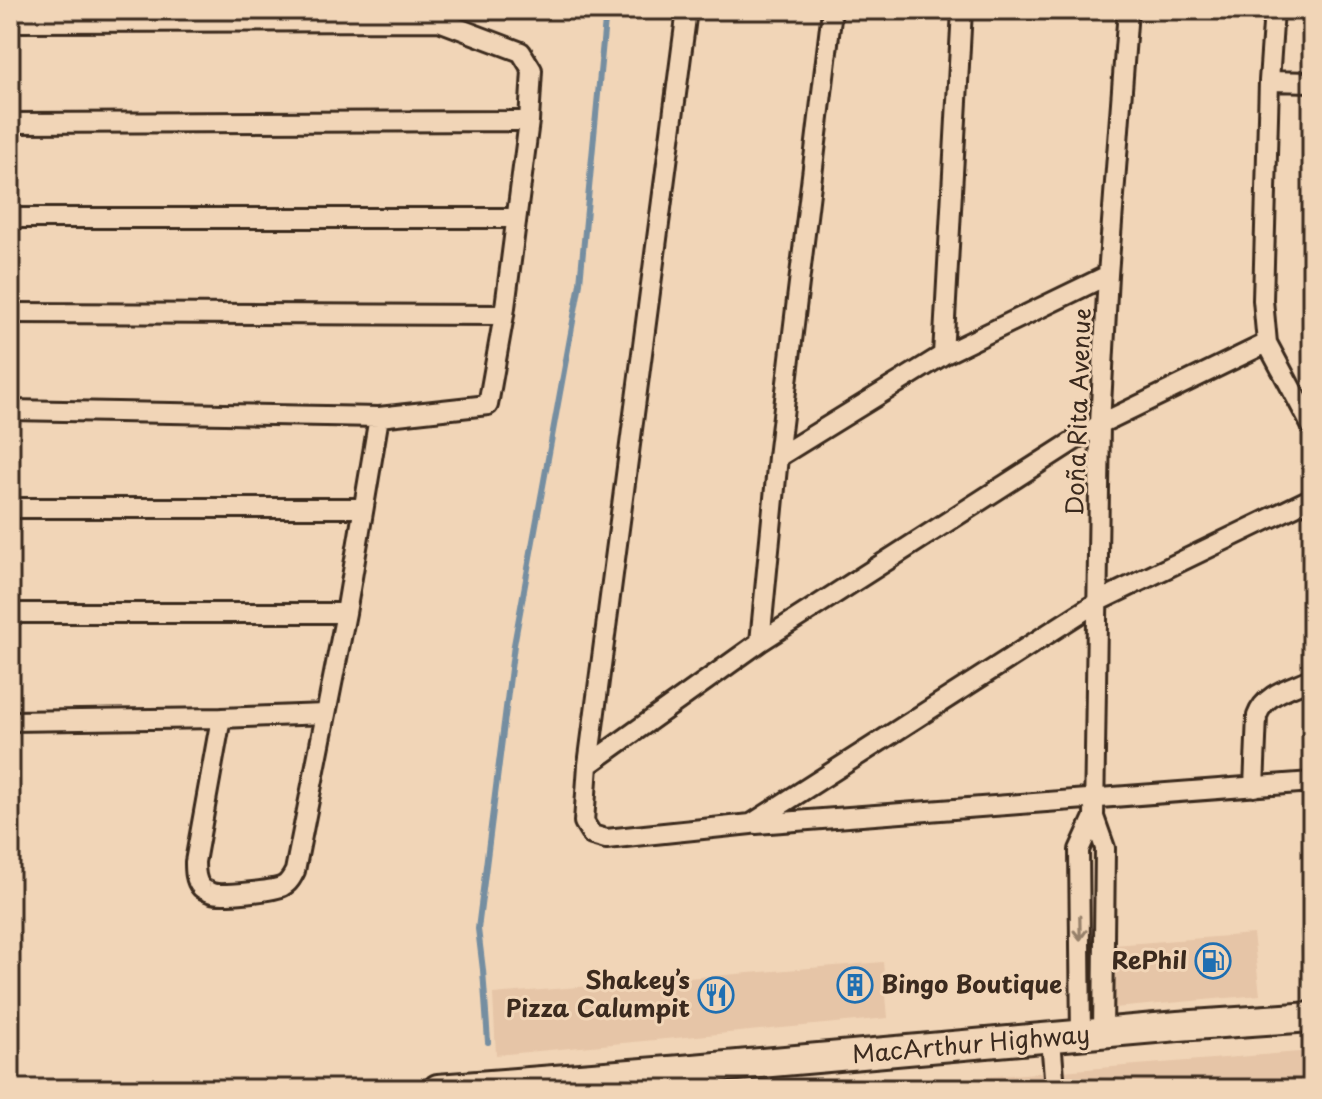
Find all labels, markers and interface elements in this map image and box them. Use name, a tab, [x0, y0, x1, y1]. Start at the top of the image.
street label: Doña Rita Avenue	[1055, 307, 1099, 516]
one-way arrow	[1072, 914, 1088, 941]
place label: RePhil	[1112, 941, 1187, 977]
fuel station icon: RePhil	[1194, 942, 1232, 980]
place label: Shakey’s Pizza Calumpit	[506, 961, 690, 1025]
place label: Bingo Boutique	[881, 965, 1062, 1001]
building icon: Bingo Boutique	[836, 966, 874, 1004]
restaurant icon: Shakey’s Pizza Calumpit	[697, 976, 735, 1014]
street label: MacArthur Highway	[851, 1015, 1091, 1071]

